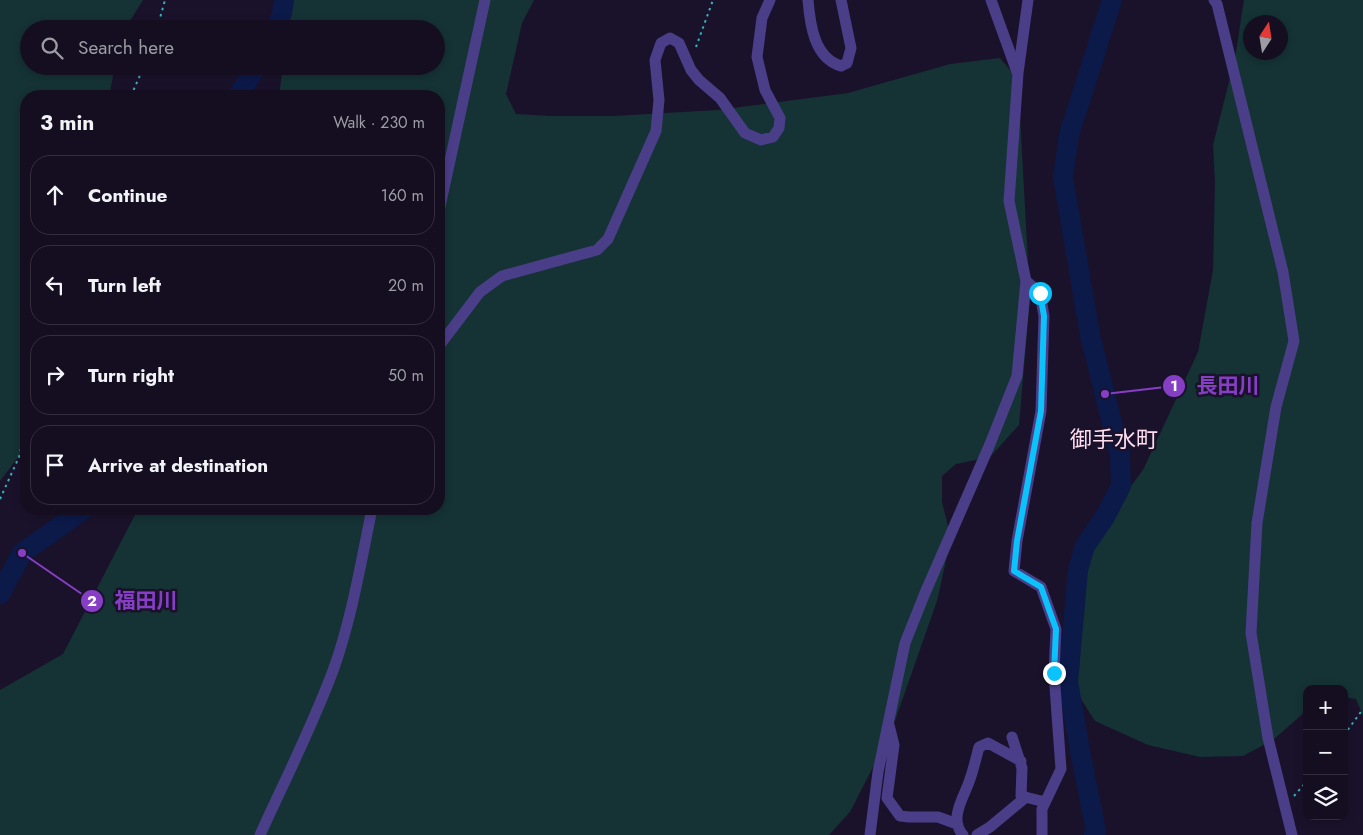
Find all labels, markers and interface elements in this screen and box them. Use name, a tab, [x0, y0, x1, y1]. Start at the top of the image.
north arrow	[1243, 15, 1288, 60]
search box	[20, 20, 445, 75]
icon: search	[38, 34, 66, 62]
text: Search here	[78, 34, 174, 61]
text: 3 min	[40, 108, 94, 138]
text: Walk · 230 m	[333, 111, 425, 134]
icon: ahead	[41, 181, 69, 209]
text: Continue	[88, 182, 167, 209]
text: 160 m	[381, 184, 424, 207]
icon: left	[41, 271, 69, 299]
text: Turn left	[88, 272, 161, 299]
text: 20 m	[388, 274, 424, 297]
route start	[1029, 282, 1052, 305]
icon: right	[41, 361, 69, 389]
text: Turn right	[88, 362, 174, 389]
text: 50 m	[388, 364, 424, 387]
callout: 長田川	[1162, 368, 1270, 404]
text: 長田川	[1197, 371, 1260, 401]
text: 1	[1170, 375, 1178, 397]
district label: 御手水町	[1070, 423, 1158, 455]
icon: arrive	[41, 451, 69, 479]
text: Arrive at destination	[88, 452, 268, 479]
callout: 福田川	[79, 583, 187, 619]
text: 福田川	[115, 586, 178, 616]
text: 2	[87, 590, 97, 612]
route end	[1043, 662, 1066, 685]
map controls	[1303, 685, 1348, 820]
button: +	[1303, 685, 1348, 730]
button: −	[1303, 730, 1348, 775]
button: layers	[1303, 775, 1348, 820]

